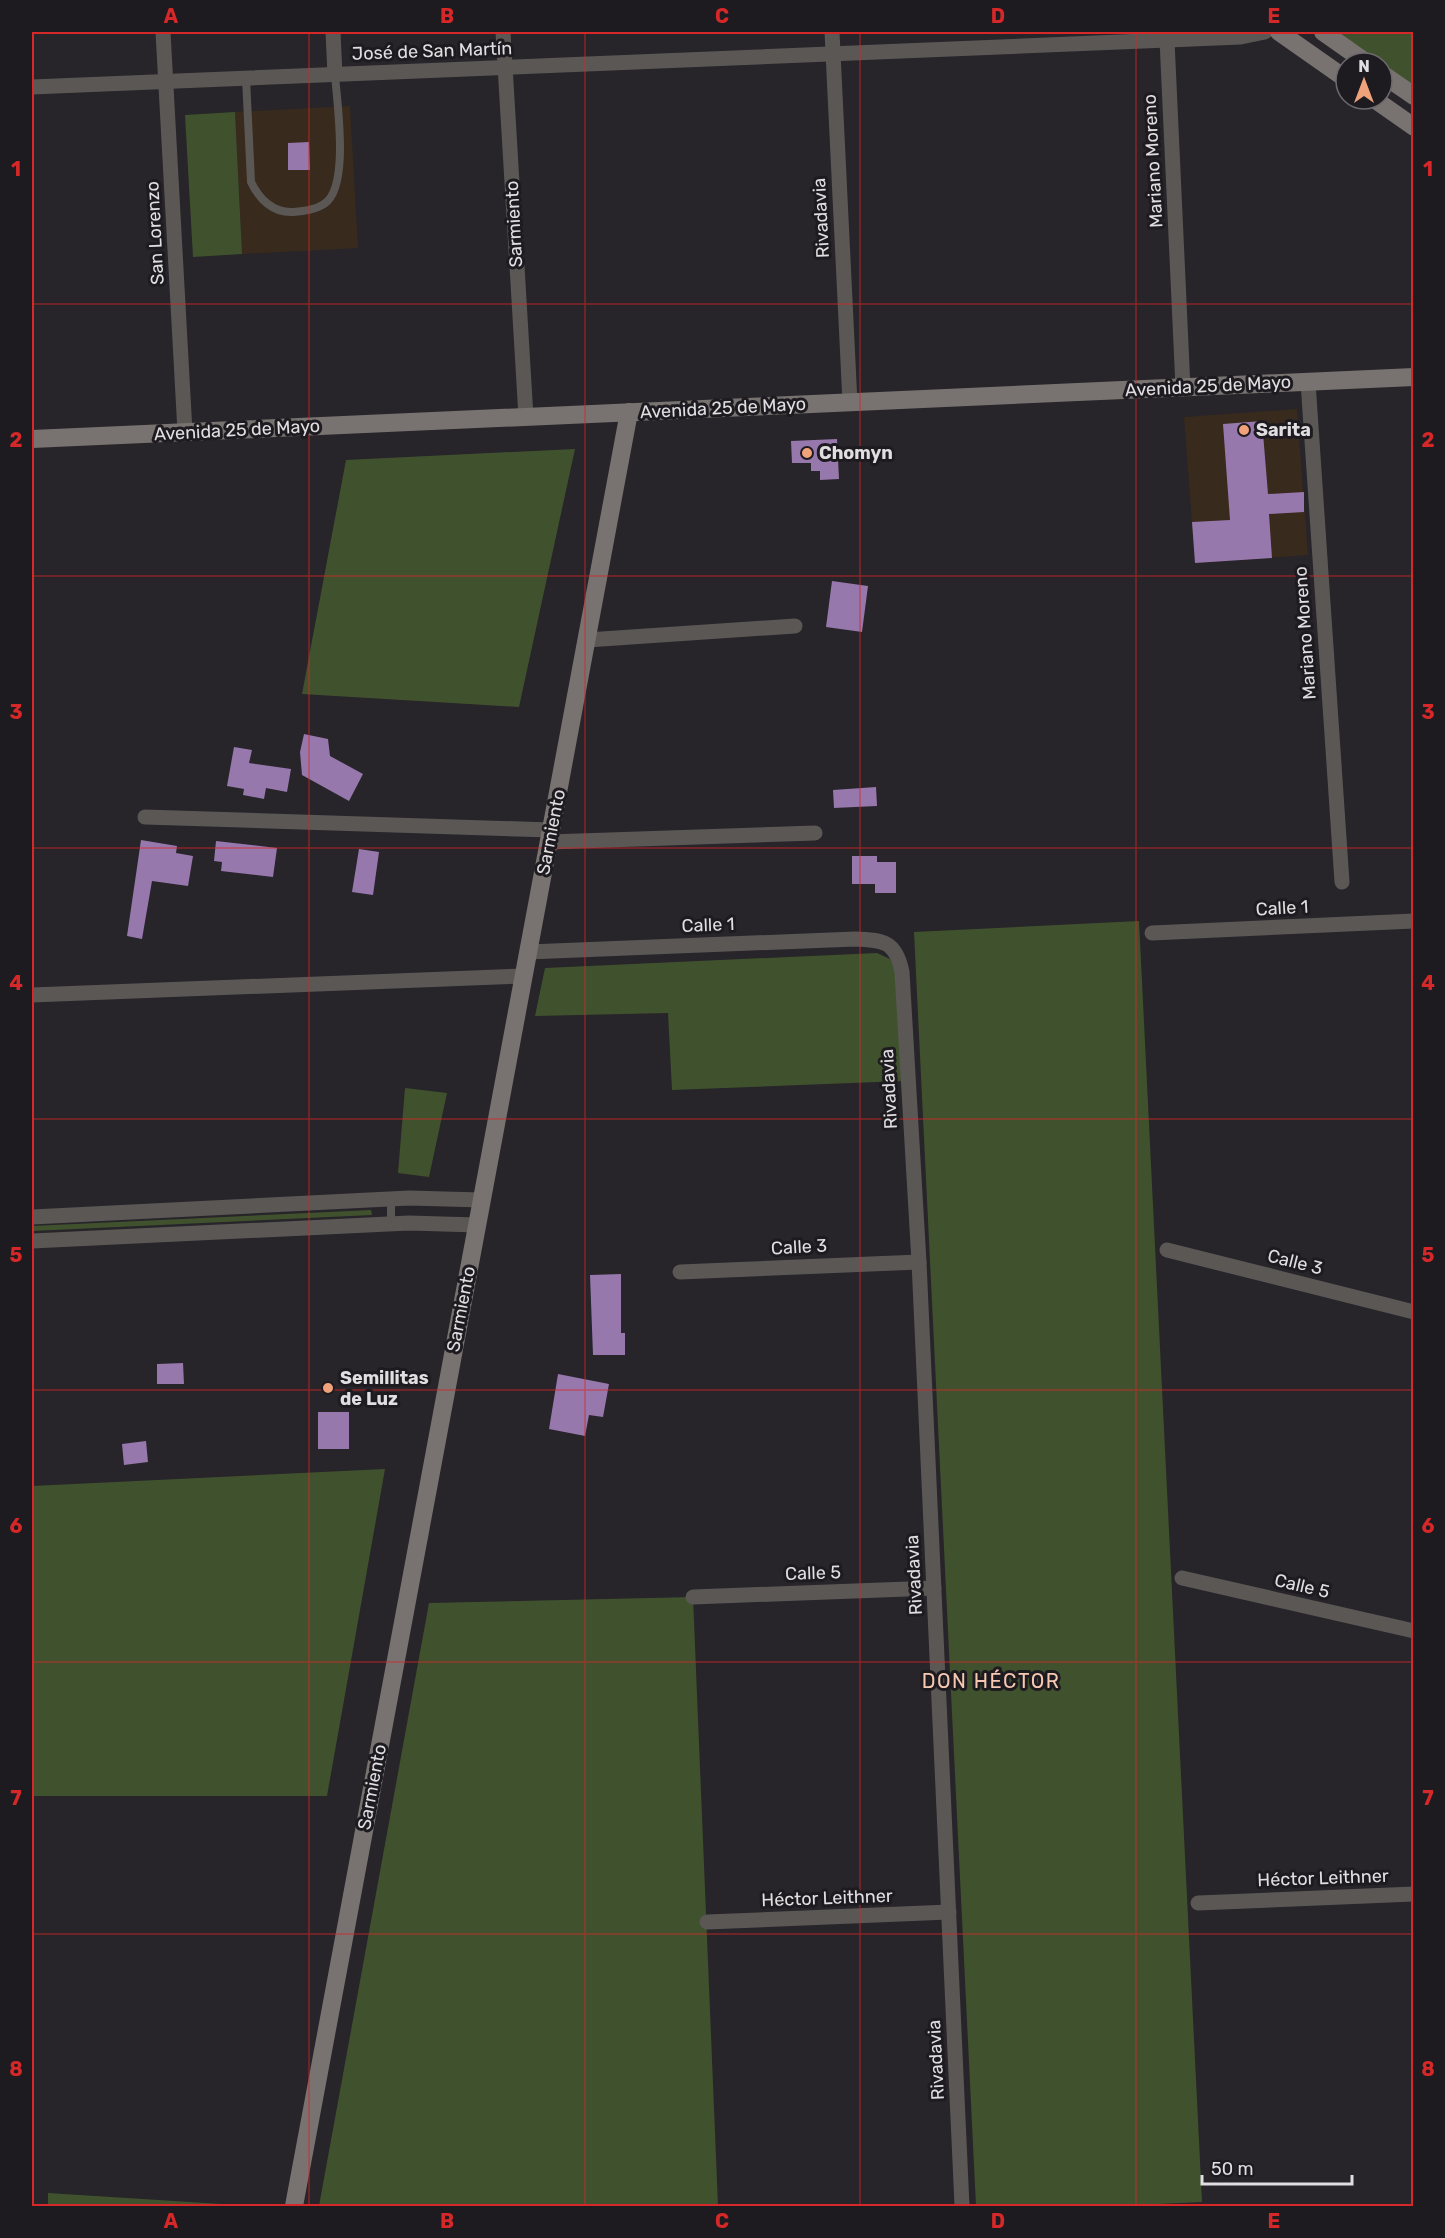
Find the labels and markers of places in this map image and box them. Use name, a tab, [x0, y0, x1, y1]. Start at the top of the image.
place label: Sarita	[1256, 419, 1311, 441]
marker: Sarita	[1237, 423, 1251, 437]
place label: Chomyn	[819, 442, 893, 464]
marker: Chomyn	[800, 446, 814, 460]
place label: Semillitas de Luz	[340, 1367, 429, 1410]
marker: Semillitas de Luz	[321, 1381, 335, 1395]

